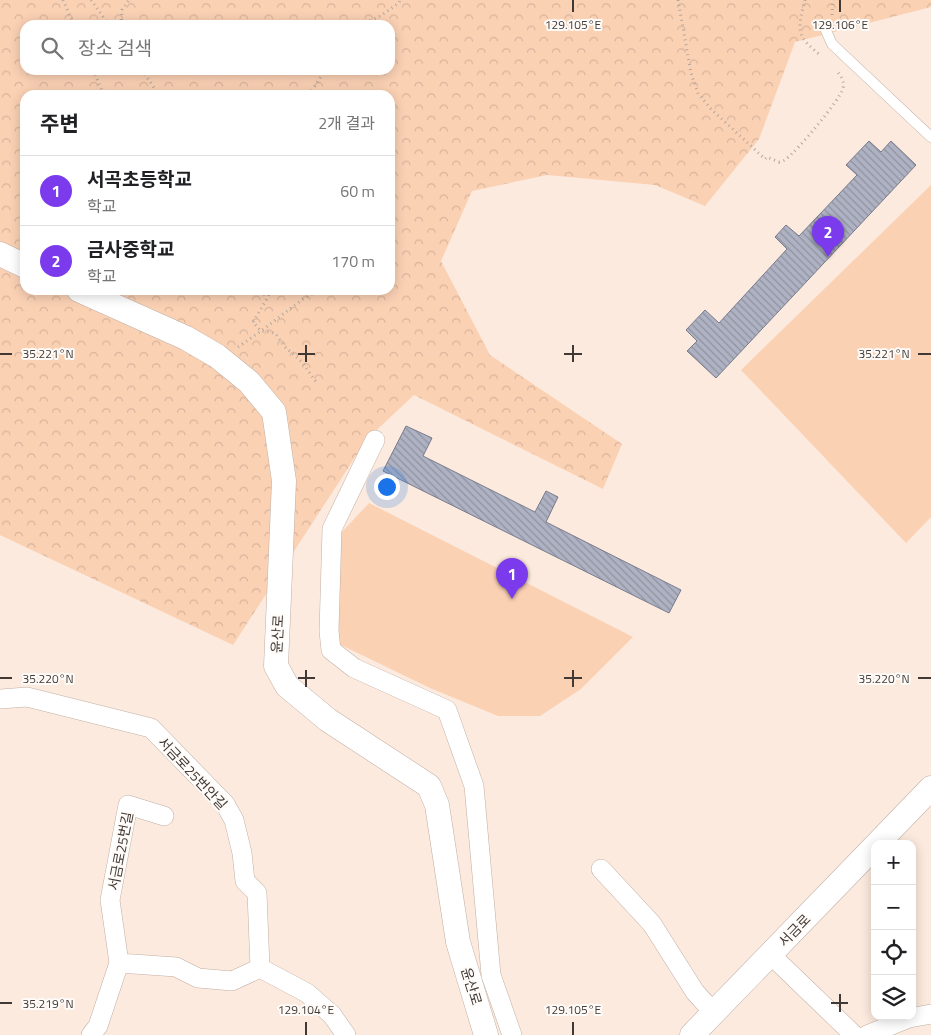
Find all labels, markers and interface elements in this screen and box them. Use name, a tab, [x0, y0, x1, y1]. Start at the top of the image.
text: 129.105°E	[545, 15, 601, 34]
text: 129.106°E	[812, 15, 868, 34]
search box	[20, 20, 395, 75]
text: 장소 검색	[78, 33, 152, 62]
icon: search	[38, 34, 66, 62]
text: 주변	[40, 107, 79, 139]
text: 2개 결과	[318, 111, 375, 135]
text: 서곡초등학교	[87, 164, 192, 193]
text: 1	[52, 179, 60, 203]
text: 60 m	[340, 179, 375, 203]
text: 학교	[87, 194, 116, 218]
pin: 2	[812, 216, 844, 257]
text: 금사중학교	[87, 234, 174, 263]
text: 2	[52, 249, 60, 273]
text: 170 m	[331, 249, 375, 273]
text: 학교	[87, 264, 116, 288]
text: 35.221°N	[22, 344, 74, 363]
text: 35.221°N	[858, 344, 910, 363]
your location	[374, 474, 400, 500]
pin: 1	[496, 558, 528, 599]
street label: 윤산로	[266, 614, 289, 654]
text: 35.220°N	[22, 669, 74, 688]
text: 35.220°N	[858, 669, 910, 688]
street label: 서금로25번안길	[154, 732, 232, 814]
street label: 서금로25번길	[102, 810, 138, 892]
map controls	[871, 840, 916, 1020]
button: +	[871, 840, 916, 885]
button: −	[871, 885, 916, 930]
street label: 서금로	[773, 909, 815, 951]
button: locate	[871, 930, 916, 975]
street label: 윤산로	[456, 964, 488, 1008]
button: layers	[871, 975, 916, 1020]
text: 35.219°N	[22, 994, 74, 1013]
text: 129.104°E	[278, 1000, 334, 1019]
text: 129.105°E	[545, 1000, 601, 1019]

